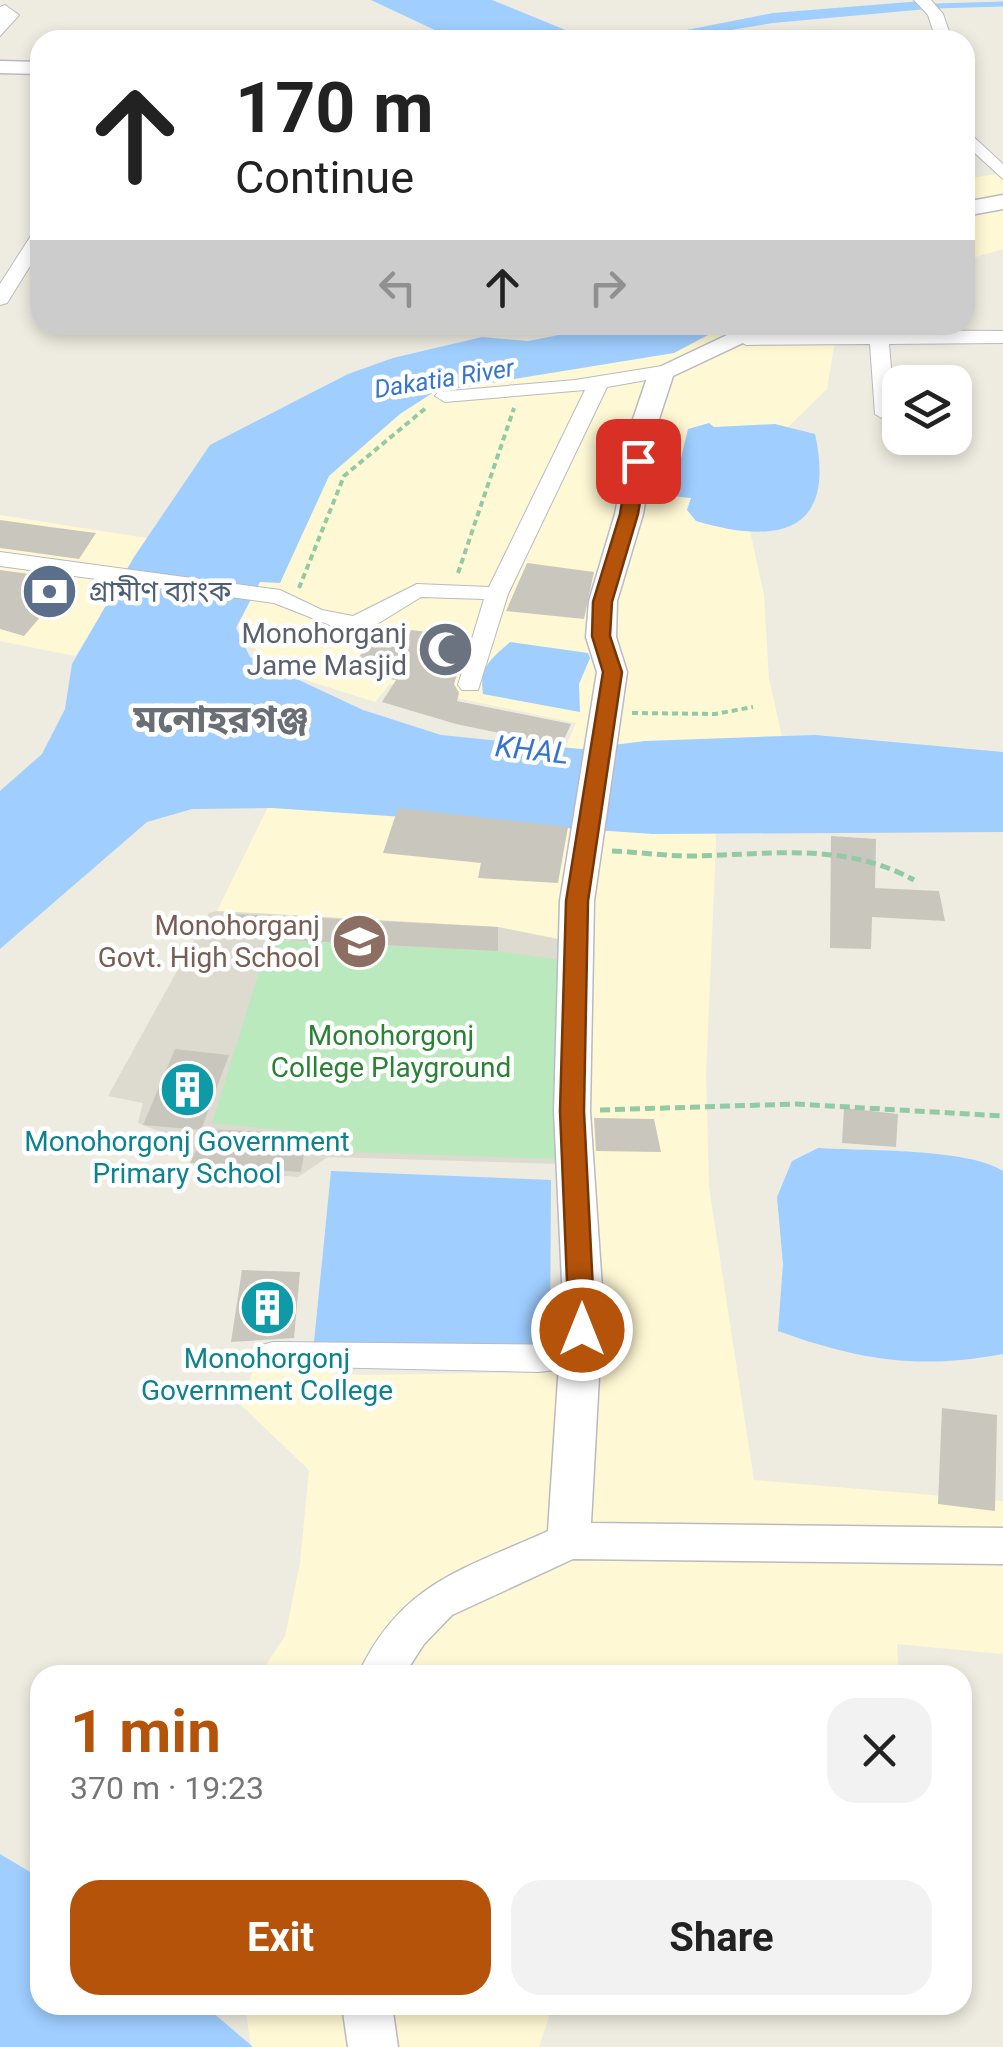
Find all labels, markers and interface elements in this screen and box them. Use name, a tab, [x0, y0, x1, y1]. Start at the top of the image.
text: 170 m	[235, 67, 434, 149]
icon: ahead	[70, 70, 200, 200]
text: Continue	[235, 151, 414, 204]
icon: left	[370, 260, 425, 315]
icon: ahead	[475, 260, 530, 315]
icon: right	[580, 260, 635, 315]
water label: Dakatia River	[372, 353, 517, 404]
map controls	[882, 365, 972, 455]
button: layers	[882, 365, 972, 455]
pin	[596, 419, 681, 504]
icon: arrive	[611, 434, 666, 489]
bank icon: গ্রামীণ ব্যাংক	[20, 561, 80, 621]
place label: গ্রামীণ ব্যাংক	[89, 575, 232, 608]
place label: Monohorganj Jame Masjid	[241, 617, 407, 682]
mosque icon: Monohorganj Jame Masjid	[416, 619, 476, 679]
district label: মনোহরগঞ্জ	[132, 697, 309, 741]
water label: KHAL	[493, 728, 571, 771]
place label: Monohorganj Govt. High School	[98, 909, 320, 974]
school or university icon: Monohorganj Govt. High School	[329, 911, 389, 971]
park label: Monohorgonj College Playground	[271, 1019, 511, 1084]
building icon: Monohorgonj Government Primary School	[157, 1060, 217, 1120]
place label: Monohorgonj Government Primary School	[24, 1125, 350, 1190]
building icon: Monohorgonj Government College	[237, 1277, 297, 1337]
position arrow	[530, 1278, 634, 1382]
place label: Monohorgonj Government College	[141, 1342, 393, 1407]
text: 1 min	[70, 1696, 221, 1767]
button: close	[827, 1698, 932, 1803]
text: 370 m · 19:23	[70, 1769, 264, 1807]
button: Exit	[70, 1880, 491, 1995]
button: Share	[511, 1880, 932, 1995]

